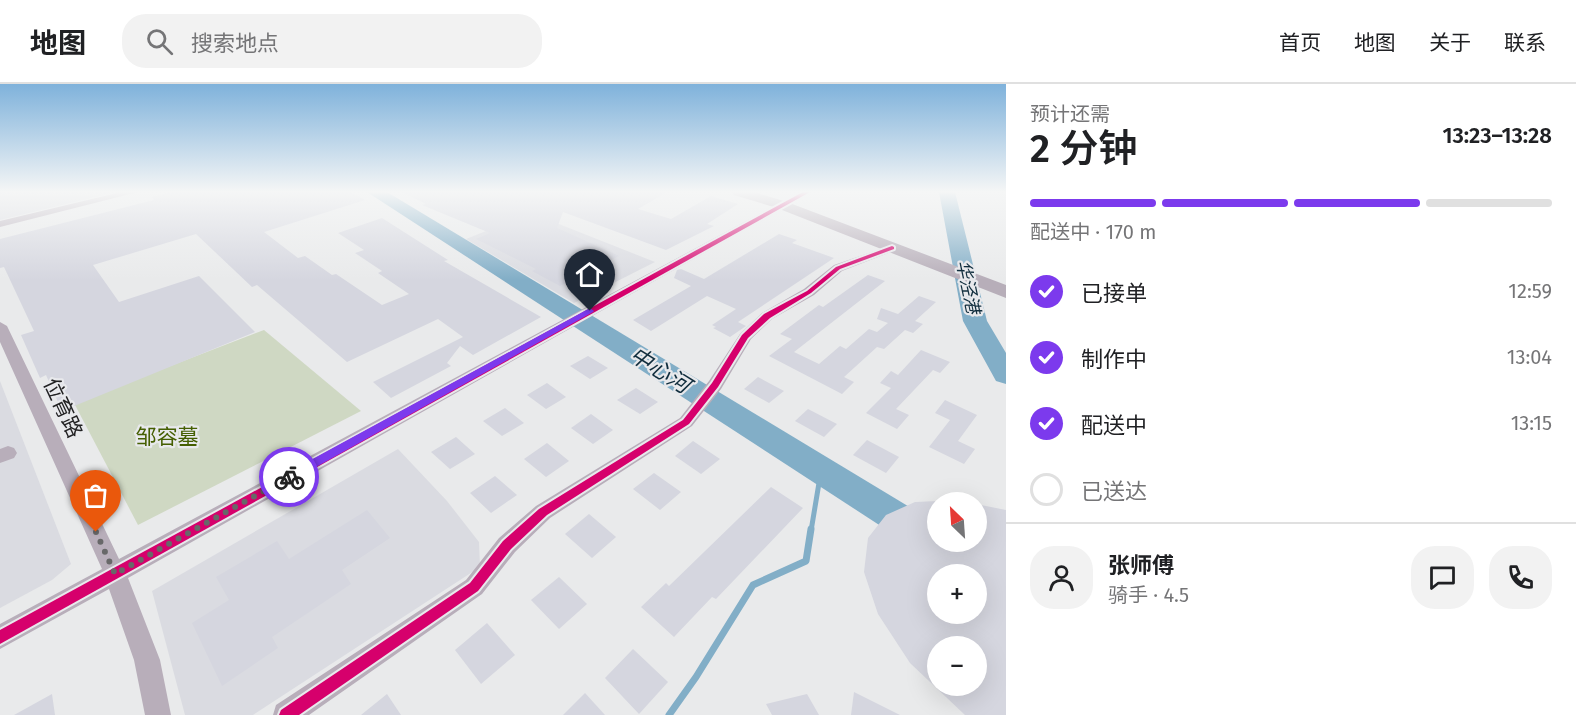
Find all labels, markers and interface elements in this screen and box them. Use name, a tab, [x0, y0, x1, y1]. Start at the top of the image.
search box	[122, 14, 542, 68]
icon: search	[143, 25, 176, 58]
text: 地图	[30, 27, 86, 60]
text: 搜索地点	[191, 30, 279, 57]
text: 首页	[1279, 30, 1321, 56]
text: 地图	[1354, 30, 1396, 56]
text: 关于	[1429, 30, 1471, 56]
text: 联系	[1504, 30, 1546, 56]
text: 预计还需	[1030, 102, 1110, 126]
text: 13:23–13:28	[1442, 122, 1552, 149]
text: 2 分钟	[1030, 126, 1137, 172]
text: 配送中 · 170 m	[1030, 220, 1156, 244]
pin	[564, 249, 615, 311]
icon: home	[573, 258, 606, 291]
water label: 华泾港	[952, 258, 985, 319]
icon: check	[1030, 275, 1063, 308]
text: 12:59	[1508, 279, 1552, 303]
text: 已接单	[1081, 280, 1147, 307]
water label: 中心河	[625, 341, 699, 401]
icon: check	[1030, 341, 1063, 374]
text: 13:04	[1507, 345, 1552, 369]
text: 制作中	[1081, 346, 1147, 373]
street label: 位育路	[38, 374, 88, 442]
icon: check	[1030, 407, 1063, 440]
text: 13:15	[1511, 411, 1552, 435]
text: 配送中	[1081, 412, 1147, 439]
park label: 邹容墓	[136, 424, 199, 450]
courier	[259, 447, 319, 507]
icon: bike	[273, 461, 306, 494]
pin	[70, 470, 121, 532]
text: 已送达	[1081, 478, 1147, 505]
icon: bag	[79, 479, 112, 512]
north arrow	[927, 492, 987, 552]
map controls	[927, 492, 987, 696]
button: person	[1030, 546, 1093, 609]
button: chat	[1411, 546, 1474, 609]
button: phone	[1489, 546, 1552, 609]
text: 张师傅	[1108, 552, 1174, 579]
button: +	[927, 564, 987, 624]
text: 骑手 · 4.5	[1108, 583, 1189, 607]
button: −	[927, 636, 987, 696]

